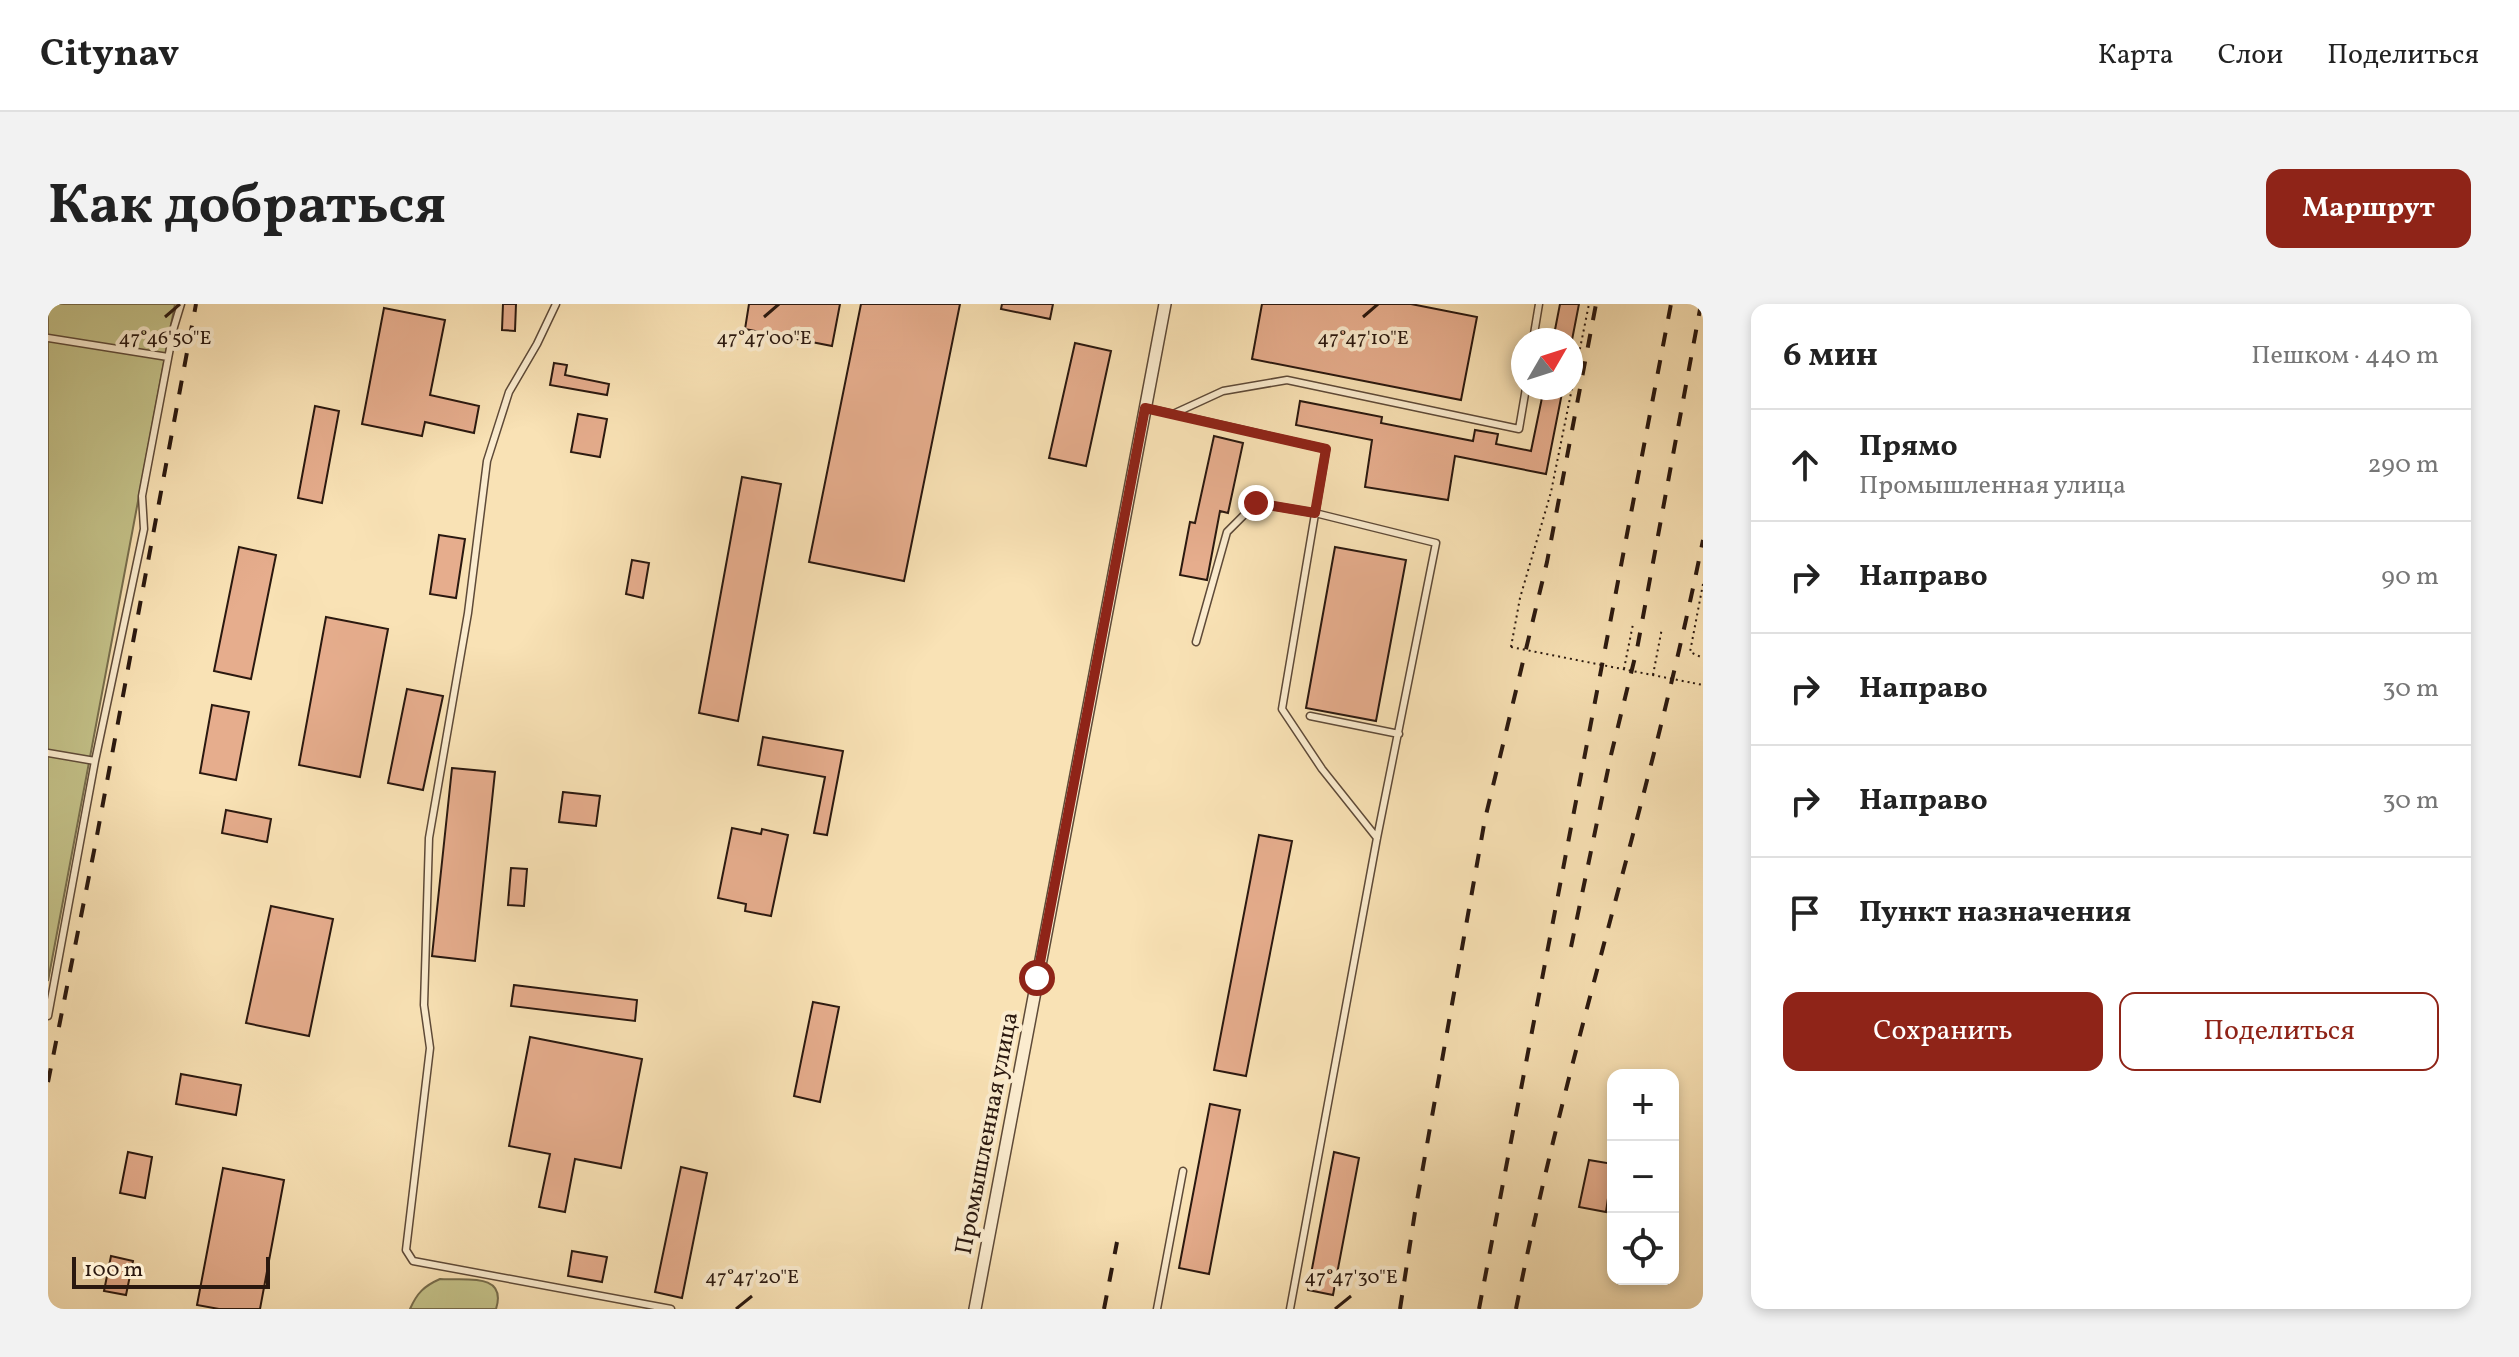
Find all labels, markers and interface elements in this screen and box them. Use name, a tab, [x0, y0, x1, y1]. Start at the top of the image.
text: Citynav	[40, 29, 179, 82]
text: Карта	[2098, 36, 2174, 75]
text: Слои	[2218, 36, 2283, 75]
text: Поделиться	[2327, 36, 2479, 75]
text: Как добраться	[48, 169, 446, 247]
button: Маршрут	[2266, 169, 2471, 248]
text: 47°46'50"E	[118, 325, 212, 353]
text: 47°47'00"E	[716, 325, 812, 353]
text: 47°47'10"E	[1317, 325, 1409, 353]
north arrow	[1511, 328, 1583, 400]
text: 6 мин	[1783, 333, 1878, 380]
text: Пешком · 440 m	[2251, 338, 2439, 374]
text: Прямо	[1859, 426, 1958, 468]
icon: ahead	[1783, 443, 1827, 487]
text: 290 m	[2367, 447, 2439, 483]
text: Промышленная улица	[1859, 468, 2126, 504]
route end	[1238, 485, 1274, 521]
icon: right	[1783, 555, 1827, 599]
text: Направо	[1859, 556, 1988, 598]
text: 90 m	[2381, 559, 2439, 595]
icon: right	[1783, 667, 1827, 711]
text: Направо	[1859, 668, 1988, 710]
text: 30 m	[2382, 671, 2439, 707]
icon: right	[1783, 779, 1827, 823]
text: Направо	[1859, 780, 1988, 822]
text: 30 m	[2382, 783, 2439, 819]
icon: arrive	[1783, 891, 1827, 935]
text: Пункт назначения	[1859, 892, 2131, 934]
route start	[1019, 960, 1055, 996]
button: Сохранить	[1783, 992, 2103, 1071]
button: Поделиться	[2119, 992, 2439, 1071]
street label: Промышленная улица	[948, 1009, 1028, 1258]
map controls	[1607, 1069, 1679, 1285]
button: +	[1607, 1069, 1679, 1141]
button: −	[1607, 1141, 1679, 1213]
button: locate	[1607, 1213, 1679, 1285]
scale bar	[72, 1253, 270, 1289]
text: 100 m	[84, 1255, 143, 1286]
text: 47°47'20"E	[705, 1264, 799, 1292]
text: 47°47'30"E	[1304, 1264, 1398, 1292]

